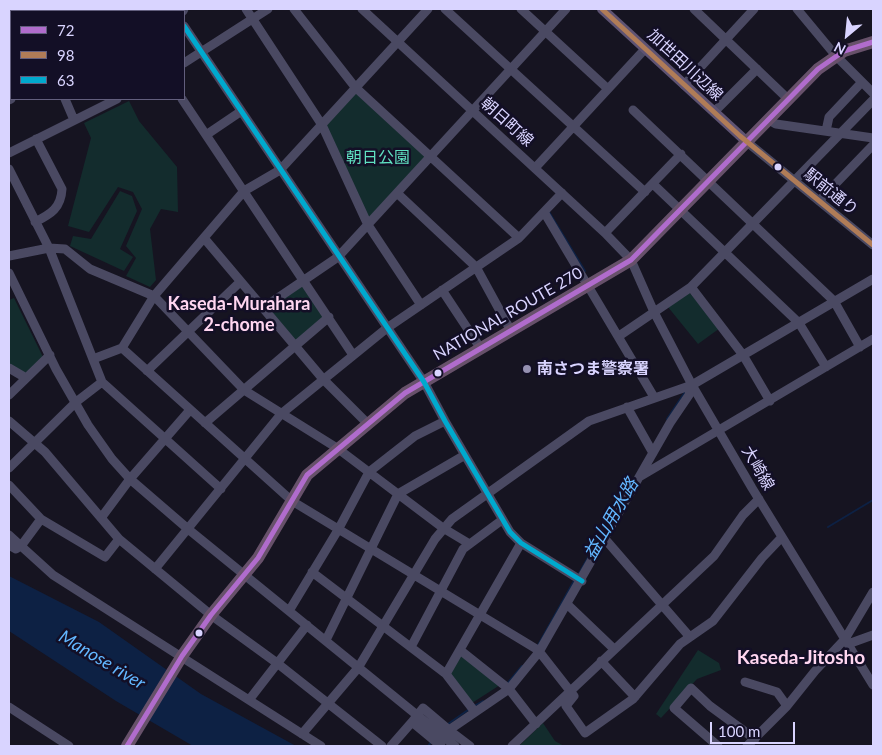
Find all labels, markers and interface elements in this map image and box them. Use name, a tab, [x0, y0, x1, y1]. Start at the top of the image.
legend	[10, 10, 185, 100]
north arrow	[822, 10, 872, 60]
text: 72	[57, 21, 74, 39]
street label: 加世田川辺線	[643, 25, 727, 105]
text: N	[831, 39, 848, 59]
text: 98	[57, 46, 74, 64]
text: 63	[57, 71, 74, 89]
street label: 朝日町線	[477, 93, 537, 151]
park label: 朝日公園	[346, 148, 410, 168]
unlabelled marker	[773, 162, 783, 172]
street label: 駅前通り	[800, 164, 862, 220]
street label: NATIONAL ROUTE 270	[430, 263, 586, 365]
district label: Kaseda-Murahara 2-chome	[168, 293, 310, 336]
place label: 南さつま警察署	[537, 359, 649, 379]
marker: 南さつま警察署	[521, 363, 533, 375]
unlabelled marker	[433, 368, 443, 378]
street label: 大崎線	[738, 442, 778, 494]
water label: 益山用水路	[579, 475, 643, 563]
water label: Manose river	[55, 626, 149, 694]
unlabelled marker	[194, 628, 204, 638]
district label: Kaseda-Jitosho	[737, 647, 865, 669]
scale bar	[712, 712, 797, 744]
text: 100 m	[718, 722, 760, 740]

